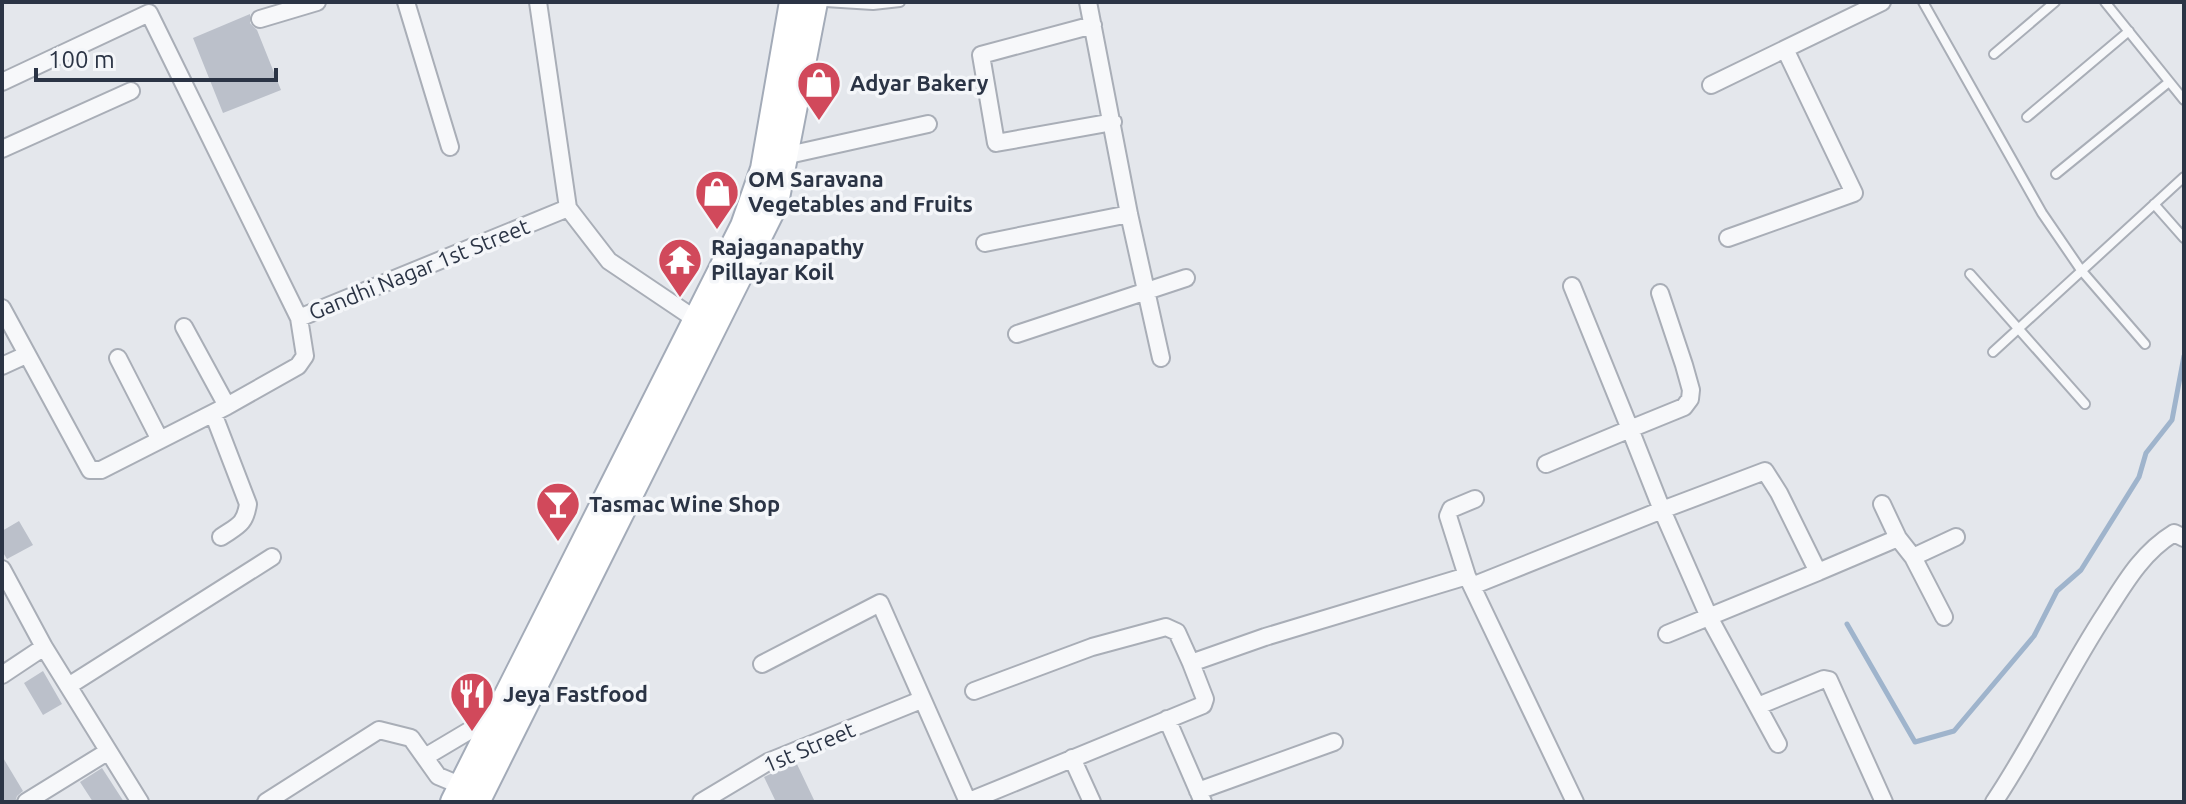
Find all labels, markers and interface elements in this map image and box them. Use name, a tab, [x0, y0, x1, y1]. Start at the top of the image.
scale bar	[36, 32, 276, 82]
text: 100 m	[48, 46, 115, 73]
shop icon: Adyar Bakery	[795, 59, 843, 122]
place label: Adyar Bakery	[850, 70, 989, 95]
place label: OM Saravana Vegetables and Fruits	[748, 166, 973, 216]
shop icon: OM Saravana Vegetables and Fruits	[693, 168, 741, 231]
street label: Gandhi Nagar 1st Street	[305, 213, 533, 324]
place label: Rajaganapathy Pillayar Koil	[711, 234, 864, 284]
temple icon: Rajaganapathy Pillayar Koil	[656, 236, 704, 299]
bar icon: Tasmac Wine Shop	[534, 480, 582, 543]
place label: Tasmac Wine Shop	[589, 491, 780, 516]
restaurant icon: Jeya Fastfood	[448, 670, 496, 733]
place label: Jeya Fastfood	[503, 681, 648, 706]
street label: 1st Street	[759, 716, 859, 777]

